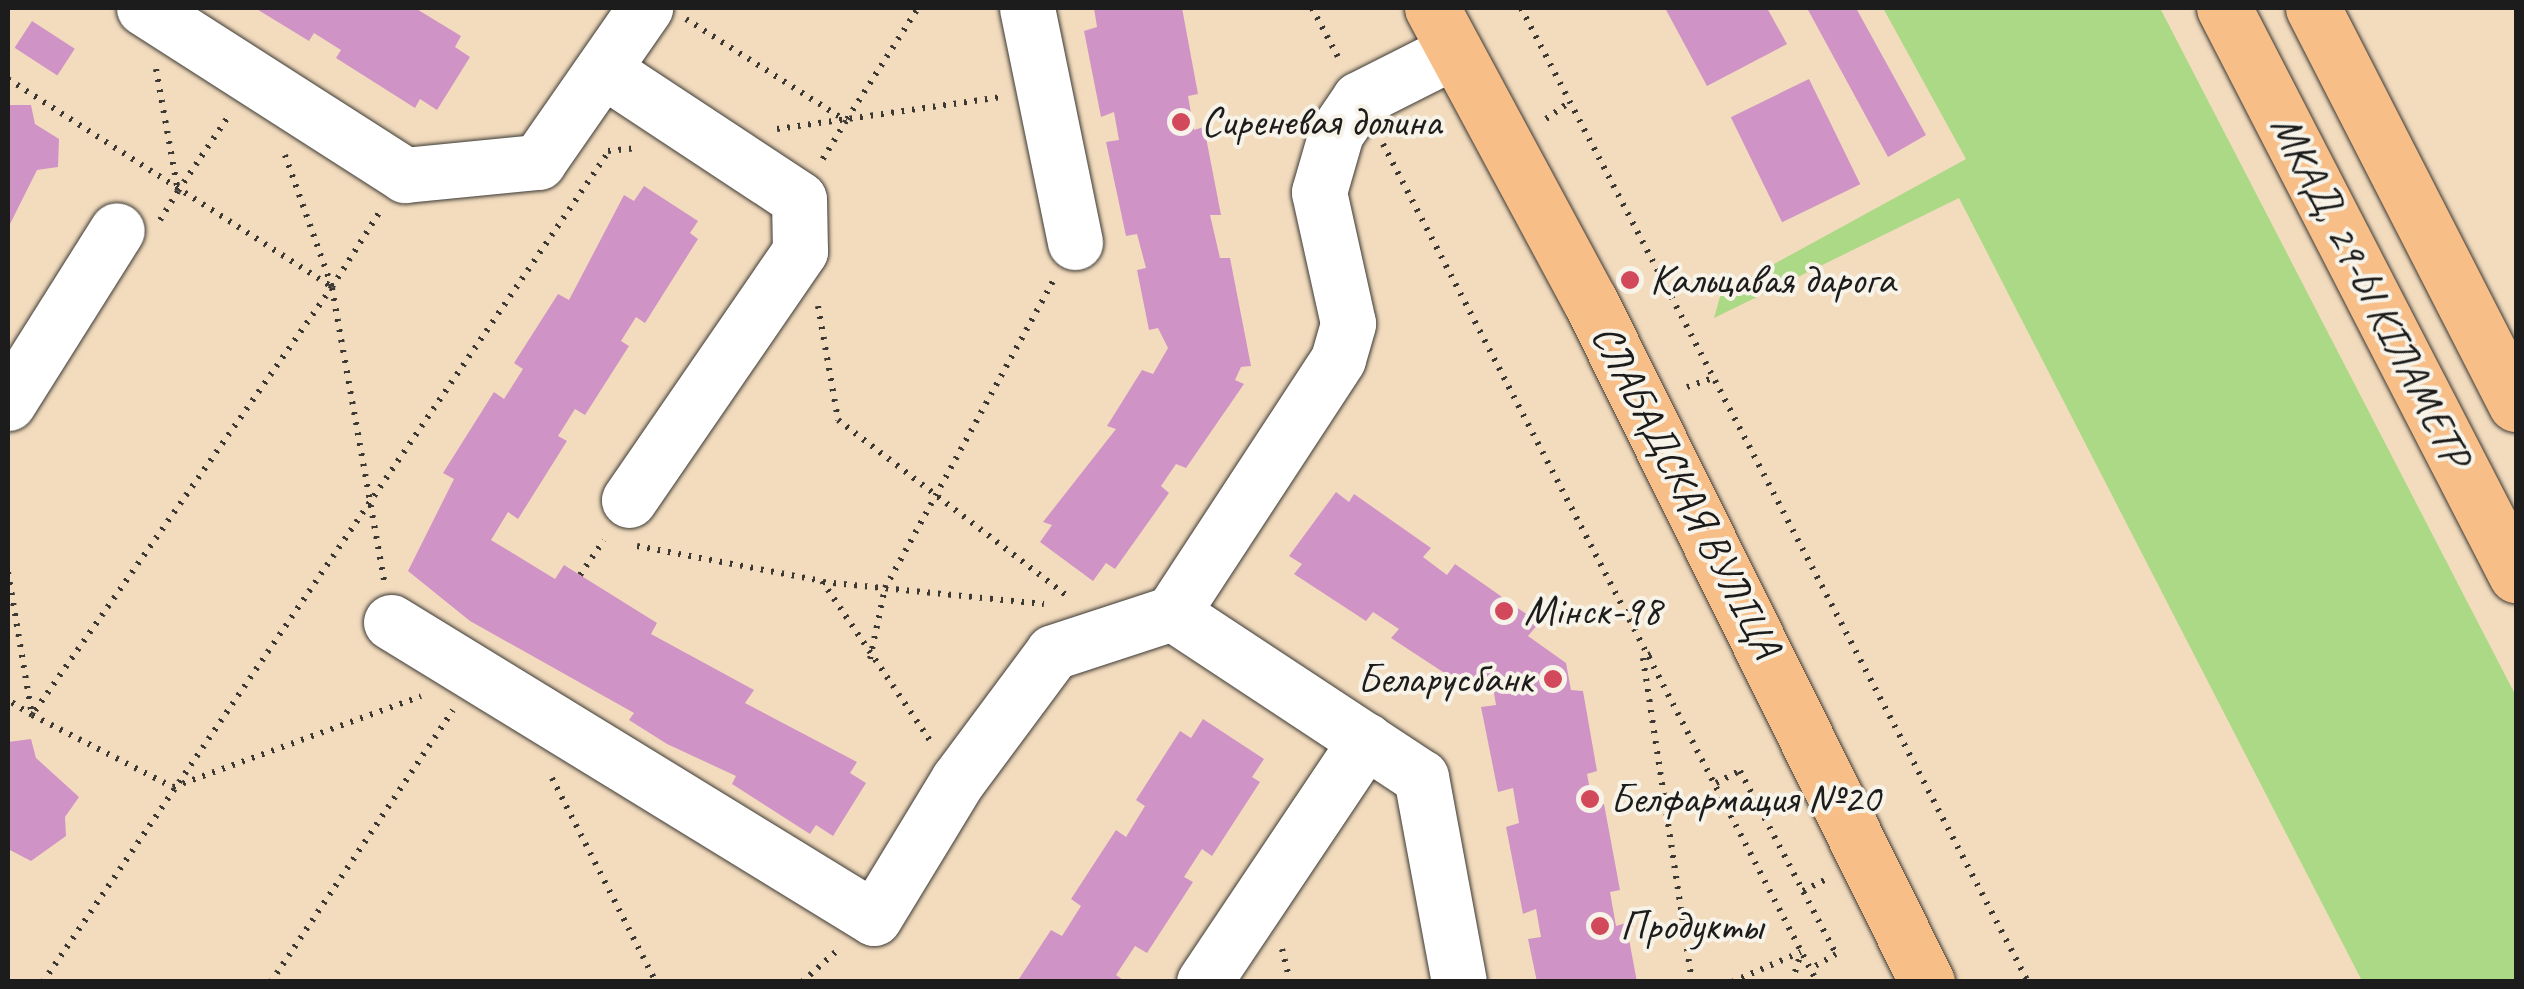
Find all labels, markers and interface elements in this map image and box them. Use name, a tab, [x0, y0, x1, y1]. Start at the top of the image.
place label: Сиреневая долина	[1201, 97, 1444, 147]
street label: МКАД, 29-Ы КІЛАМЕТР	[2259, 107, 2481, 475]
marker: Сиреневая долина	[1170, 111, 1192, 133]
place label: Кальцавая дарога	[1650, 255, 1896, 305]
marker: Кальцавая дарога	[1619, 269, 1641, 291]
street label: СЛАБАДСКАЯ ВУЛІЦА	[1581, 317, 1791, 665]
place label: Мінск-98	[1524, 586, 1661, 636]
marker: Мінск-98	[1493, 600, 1515, 622]
place label: Беларусбанк	[1357, 654, 1533, 704]
marker: Беларусбанк	[1542, 668, 1564, 690]
place label: Белфармация №20	[1610, 774, 1880, 824]
marker: Белфармация №20	[1579, 788, 1601, 810]
place label: Продукты	[1620, 901, 1763, 951]
marker: Продукты	[1589, 915, 1611, 937]

